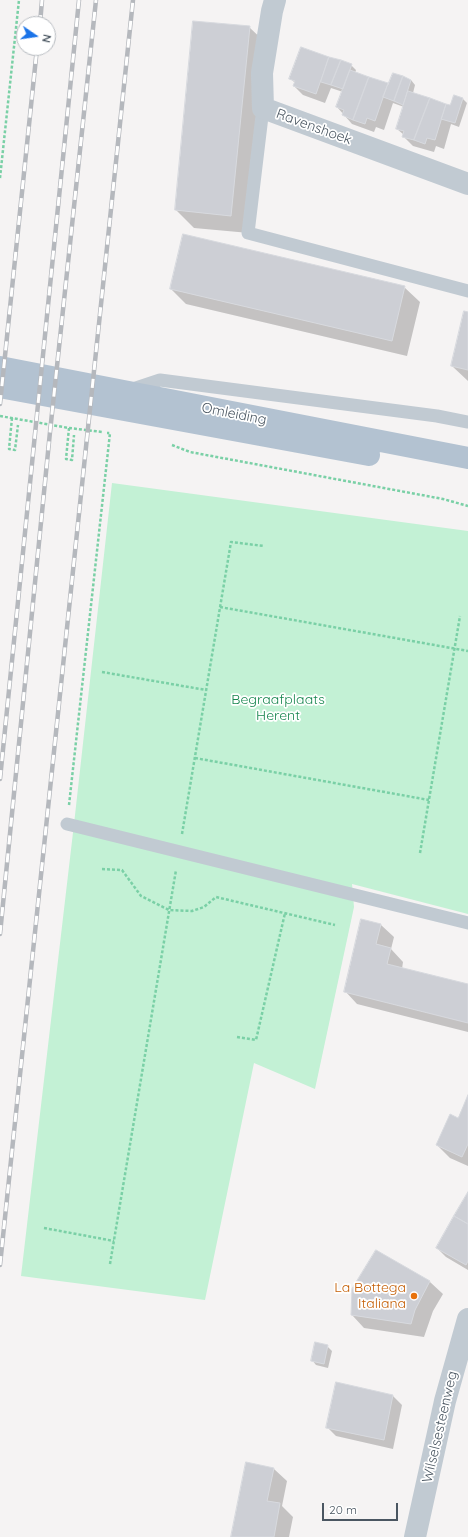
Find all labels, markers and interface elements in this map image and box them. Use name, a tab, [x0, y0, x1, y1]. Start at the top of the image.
north arrow	[16, 16, 56, 56]
text: N	[39, 33, 54, 44]
street label: Ravenshoek	[274, 106, 354, 148]
street label: Omleiding	[200, 399, 268, 429]
park label: Begraafplaats Herent	[231, 692, 325, 724]
place label: La Bottega Italiana	[334, 1280, 406, 1312]
marker: La Bottega Italiana	[409, 1291, 419, 1301]
street label: Wilselsesteenweg	[419, 1369, 461, 1485]
scale bar	[324, 1495, 400, 1521]
text: 20 m	[329, 1502, 357, 1517]

